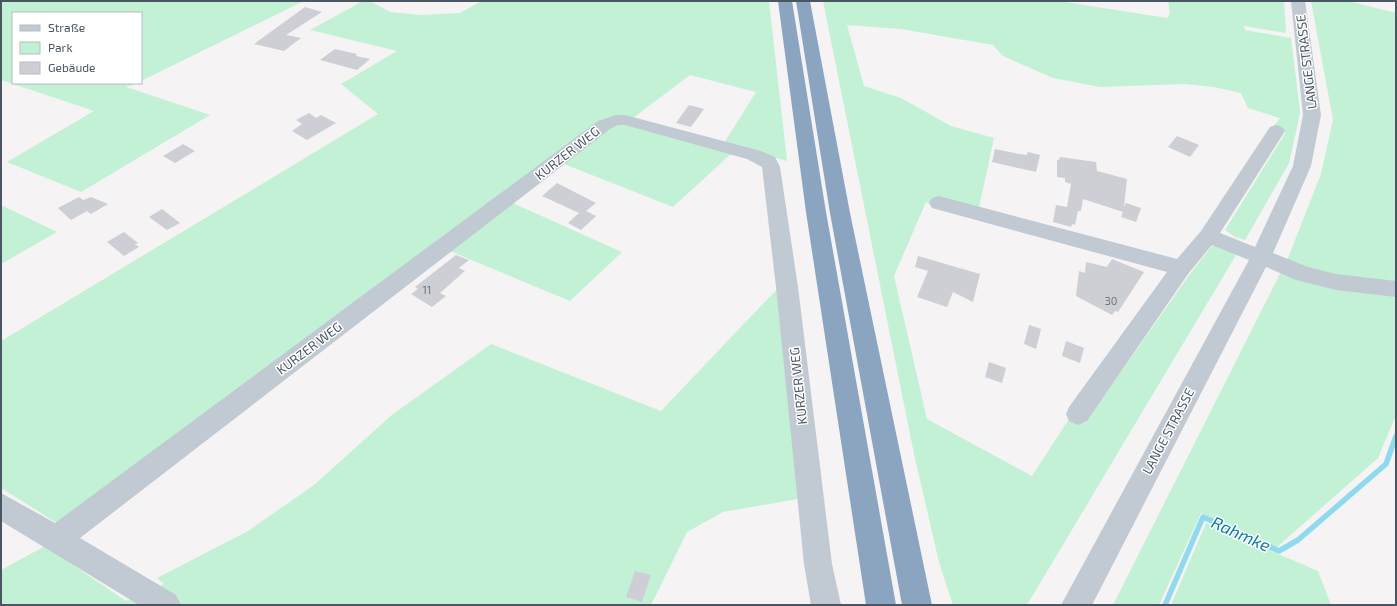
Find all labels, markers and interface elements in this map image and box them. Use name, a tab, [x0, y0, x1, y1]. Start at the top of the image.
legend	[12, 12, 142, 84]
street label: LANGE STRASSE	[1292, 14, 1320, 110]
text: Straße	[48, 20, 85, 34]
text: Park	[48, 40, 73, 54]
text: Gebäude	[48, 60, 96, 74]
street label: KURZER WEG	[532, 123, 602, 183]
house number: 11	[423, 283, 431, 296]
house number: 30	[1105, 294, 1117, 307]
street label: KURZER WEG	[273, 318, 345, 378]
street label: KURZER WEG	[786, 347, 810, 425]
street label: LANGE STRASSE	[1139, 385, 1197, 477]
water label: Rahmke	[1209, 511, 1274, 555]

